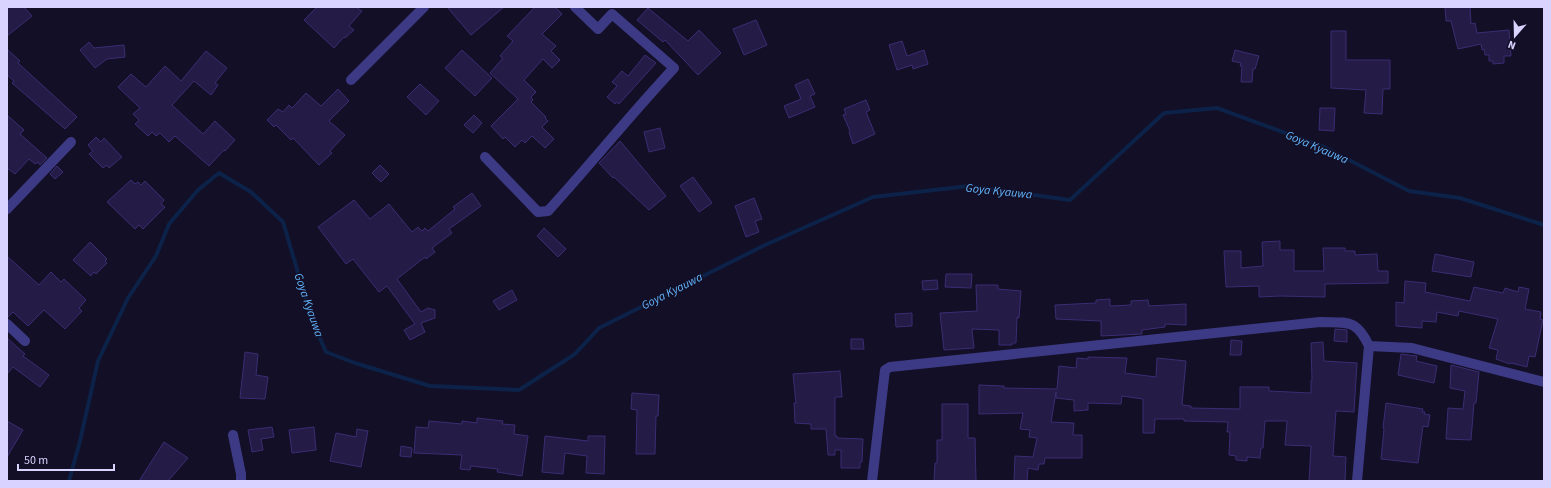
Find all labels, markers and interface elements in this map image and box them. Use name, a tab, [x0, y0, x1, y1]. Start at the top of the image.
north arrow	[1495, 16, 1535, 56]
text: N	[1506, 37, 1518, 53]
water label: Goya Kyauwa	[1283, 127, 1351, 169]
water label: Goya Kyauwa	[965, 180, 1034, 204]
water label: Goya Kyauwa	[639, 268, 706, 314]
water label: Goya Kyauwa	[290, 271, 328, 340]
scale bar	[18, 446, 114, 472]
text: 50 m	[24, 452, 48, 469]

